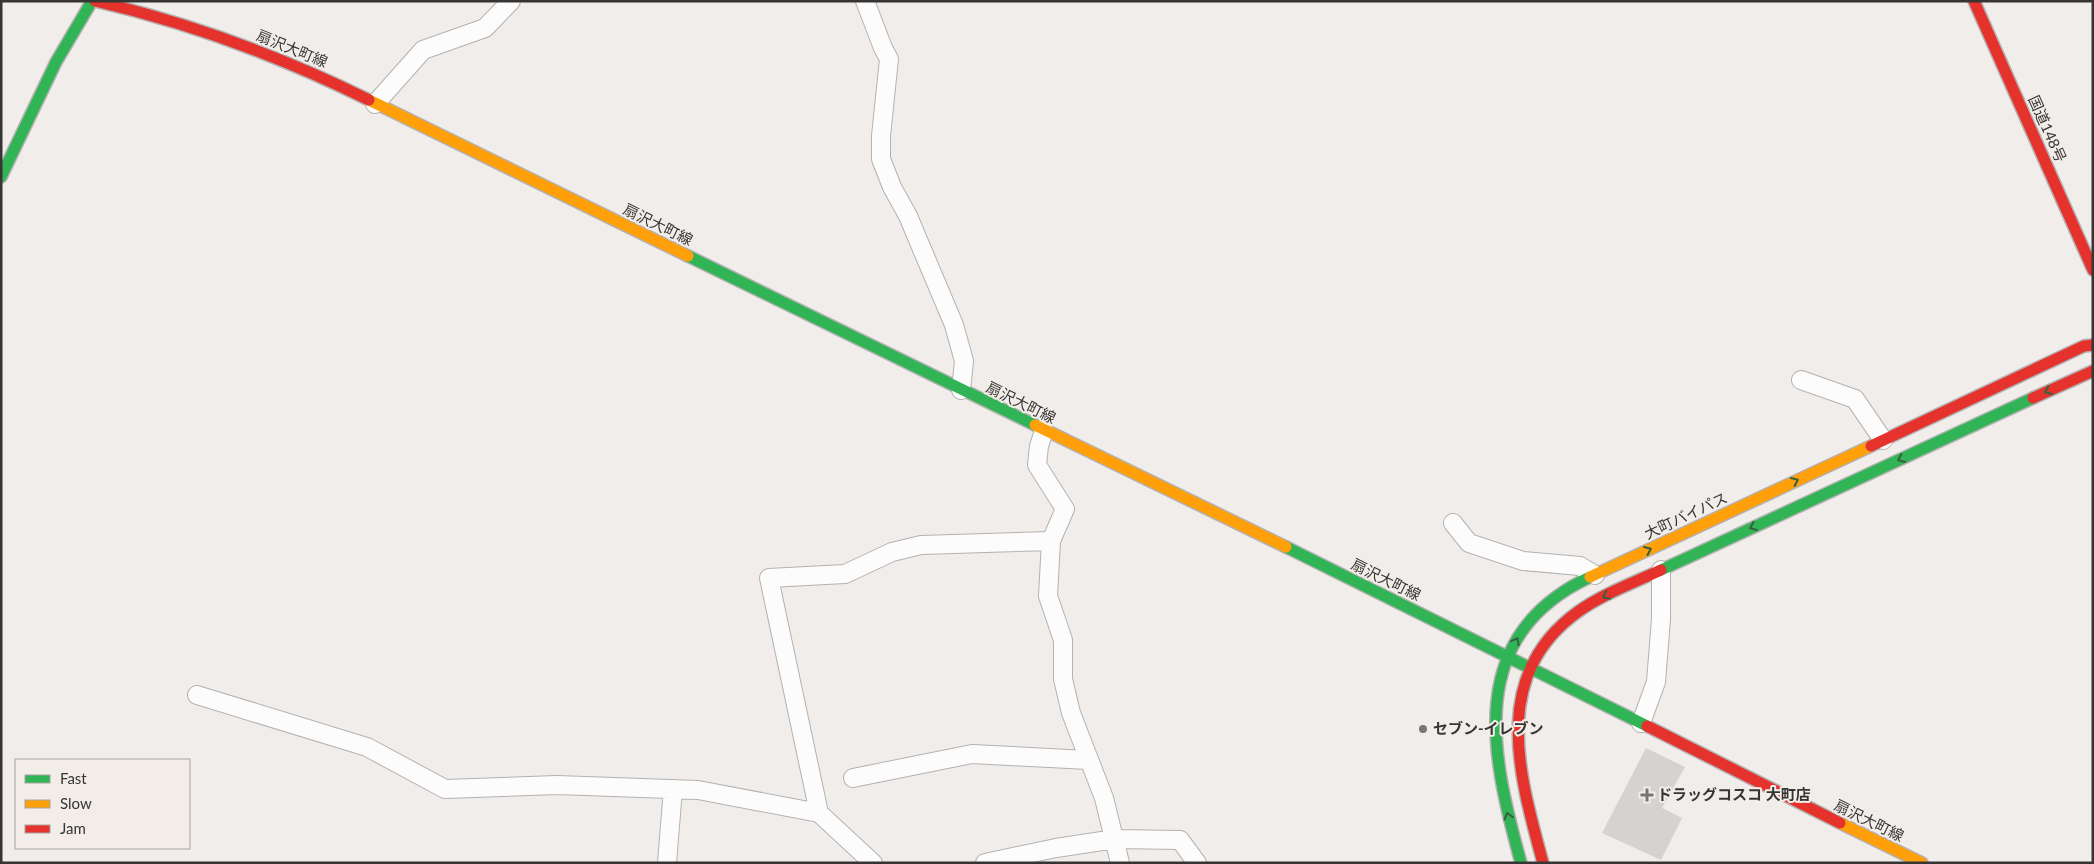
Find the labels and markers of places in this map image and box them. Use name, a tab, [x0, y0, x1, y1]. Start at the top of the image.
place label: セブン-イレブン	[1433, 719, 1544, 737]
marker: セブン-イレブン	[1417, 723, 1429, 735]
place label: ドラッグコスコ 大町店	[1657, 785, 1811, 803]
marker: ドラッグコスコ 大町店	[1641, 789, 1653, 801]

